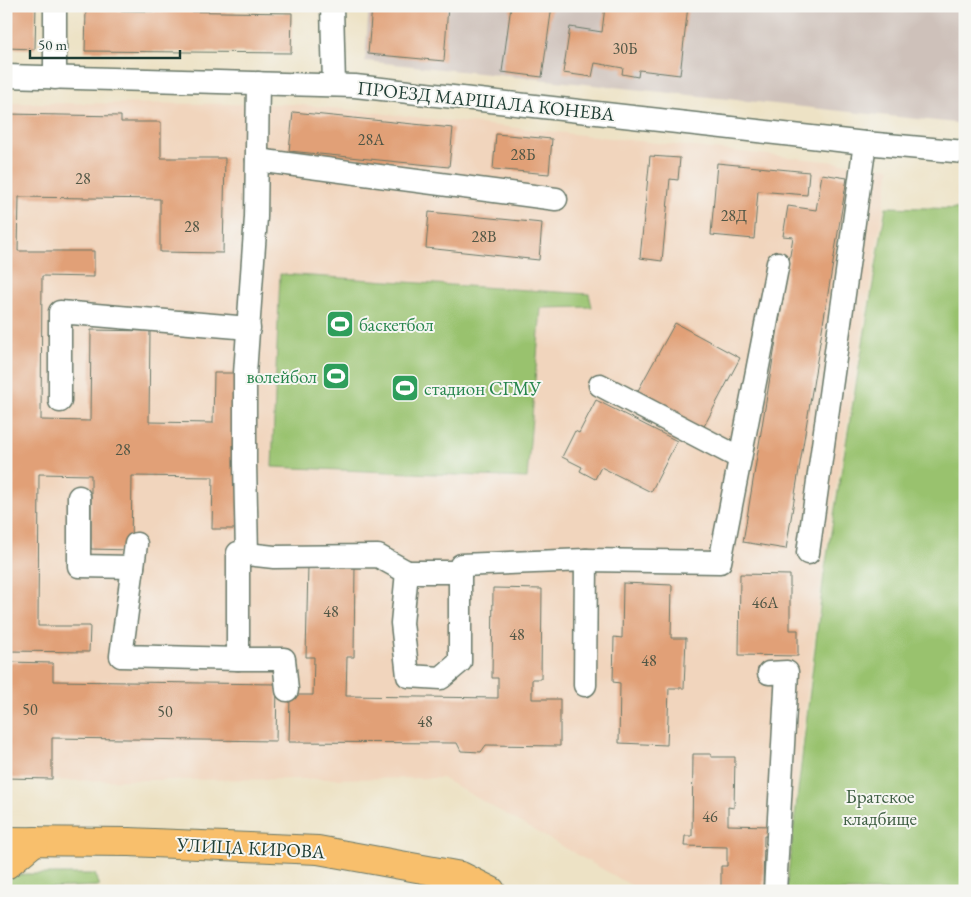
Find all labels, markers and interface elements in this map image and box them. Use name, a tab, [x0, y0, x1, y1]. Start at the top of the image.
scale bar	[30, 28, 180, 60]
text: 50 m	[38, 35, 67, 54]
house number: 30Б	[613, 38, 637, 59]
street label: ПРОЕЗД МАРШАЛА КОНЕВА	[356, 75, 617, 127]
house number: 28А	[358, 129, 385, 150]
house number: 28Б	[511, 144, 535, 165]
house number: 28	[75, 168, 91, 189]
house number: 28Д	[721, 205, 747, 226]
house number: 28	[184, 216, 200, 237]
house number: 28В	[472, 226, 496, 247]
sports icon: баскетбол	[325, 309, 355, 339]
place label: баскетбол	[359, 312, 434, 337]
sports icon: волейбол	[321, 361, 351, 391]
place label: волейбол	[246, 364, 317, 389]
sports icon: стадион СГМУ	[390, 373, 420, 403]
place label: стадион СГМУ	[424, 376, 542, 401]
house number: 28	[115, 439, 131, 460]
house number: 46А	[752, 592, 779, 613]
house number: 48	[323, 601, 339, 622]
house number: 48	[509, 624, 525, 645]
house number: 48	[641, 650, 657, 671]
house number: 50	[22, 699, 38, 720]
house number: 50	[157, 701, 173, 722]
house number: 48	[417, 711, 433, 732]
park label: Братское кладбище	[843, 784, 917, 831]
house number: 46	[702, 806, 718, 827]
street label: УЛИЦА КИРОВА	[175, 832, 327, 864]

